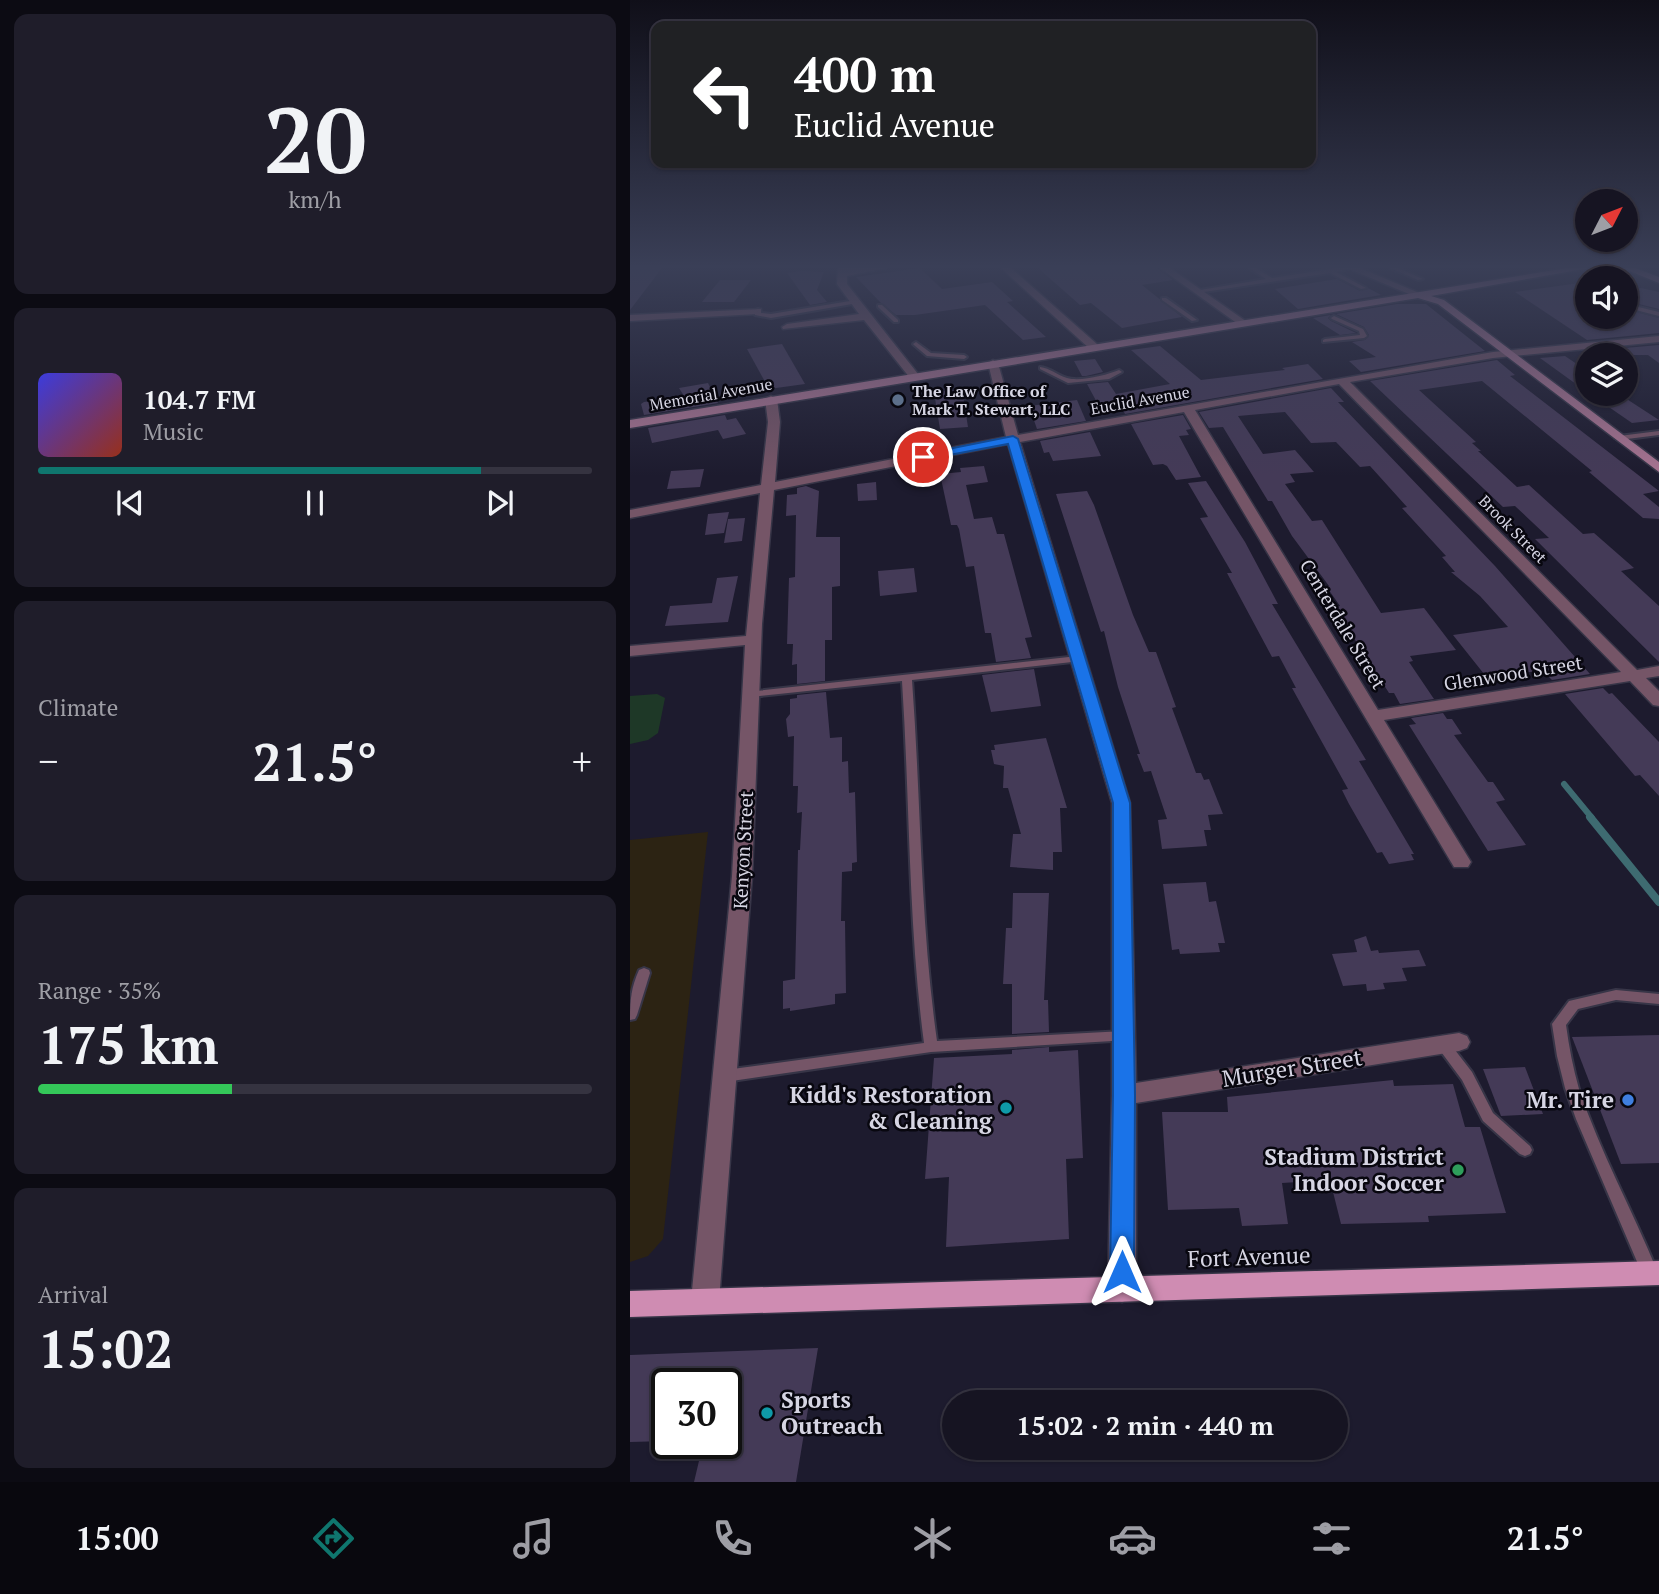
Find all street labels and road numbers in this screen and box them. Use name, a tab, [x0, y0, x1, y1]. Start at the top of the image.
street label: Memorial Avenue	[648, 372, 774, 416]
street label: Euclid Avenue	[1089, 380, 1191, 420]
street label: Brook Street	[1474, 490, 1552, 568]
street label: Centerdale Street	[1295, 554, 1392, 693]
street label: Glenwood Street	[1442, 649, 1584, 696]
street label: Kenyon Street	[727, 790, 758, 910]
street label: Murger Street	[1220, 1041, 1365, 1094]
street label: Fort Avenue	[1187, 1239, 1311, 1274]

